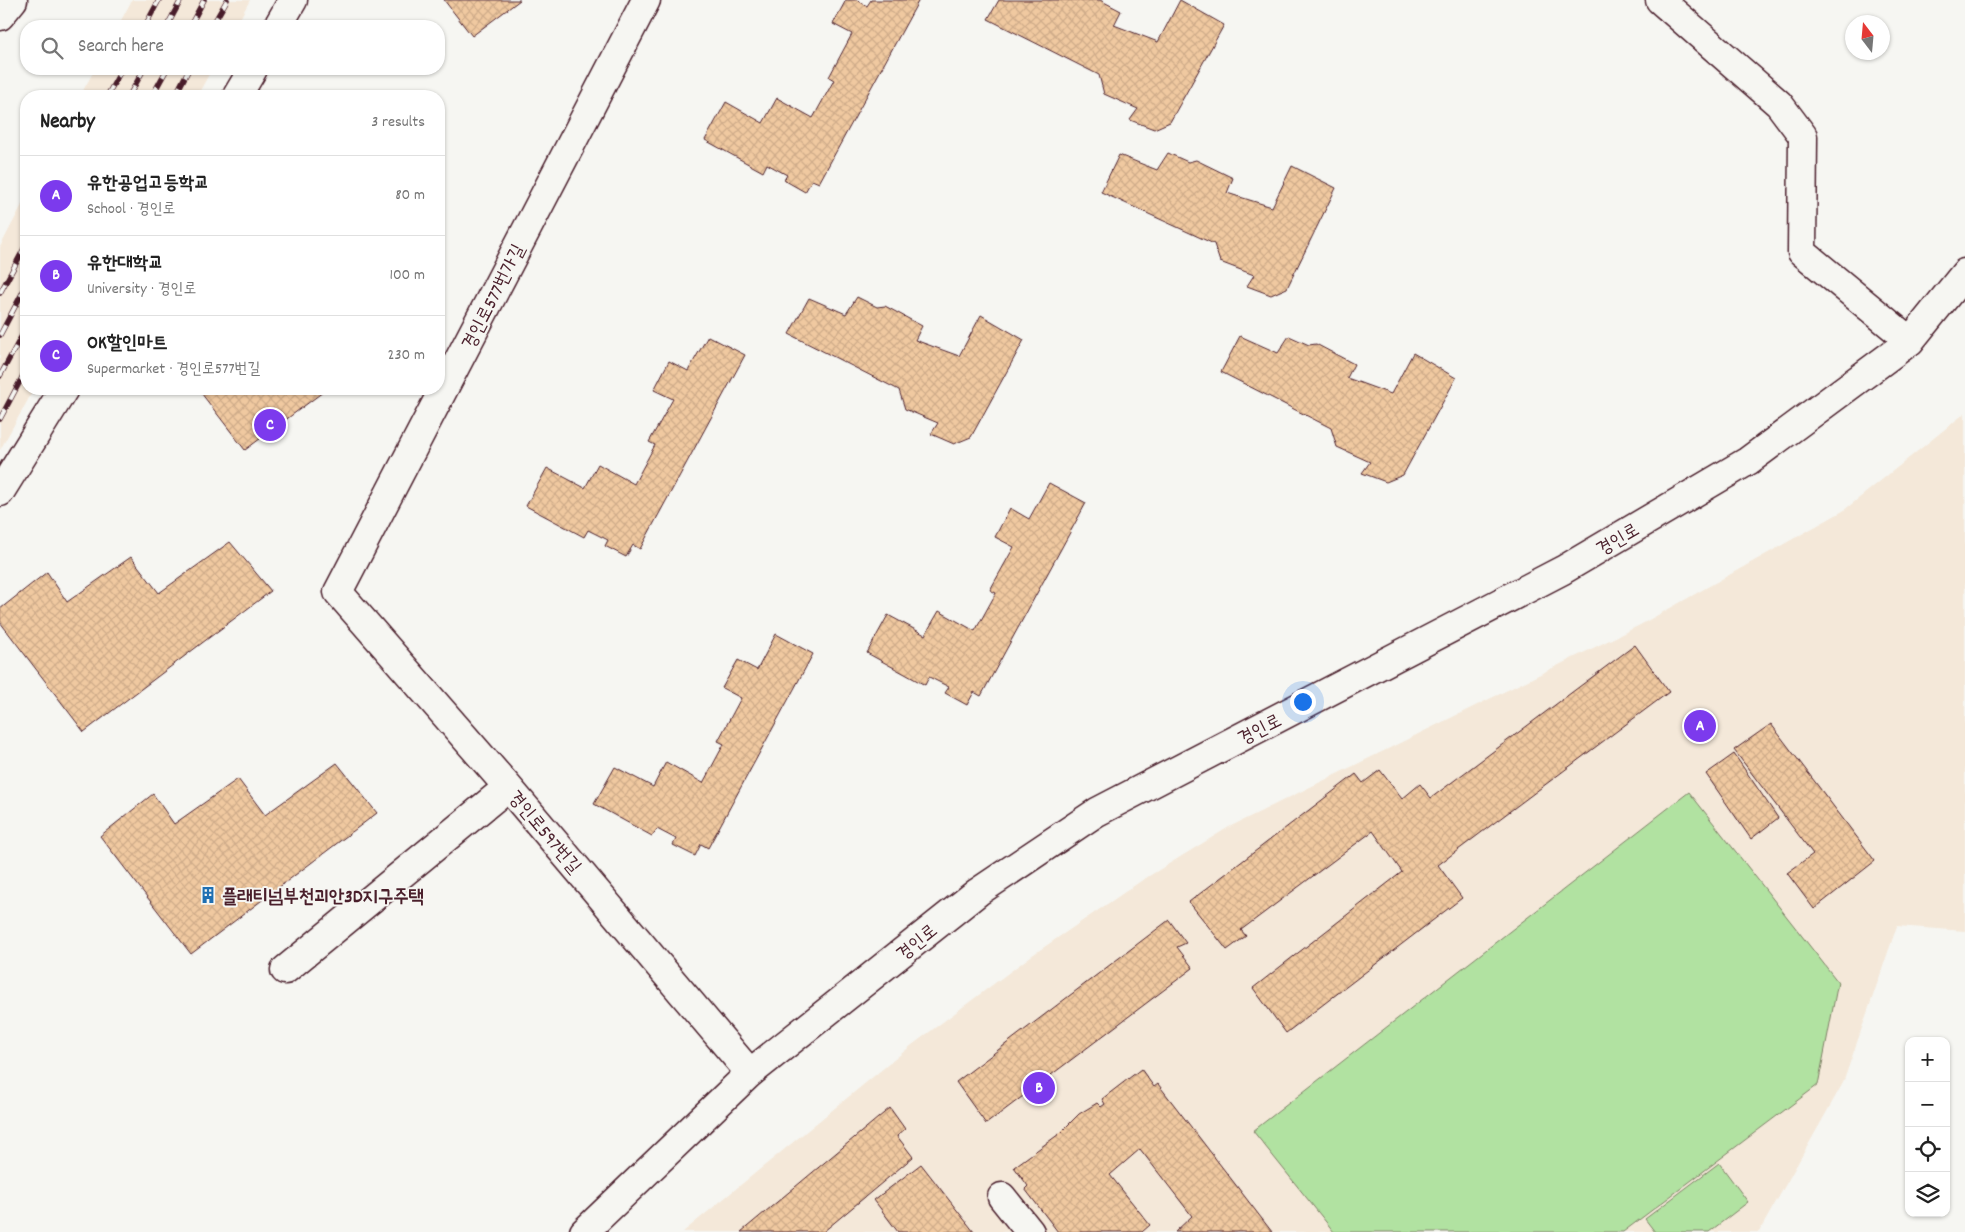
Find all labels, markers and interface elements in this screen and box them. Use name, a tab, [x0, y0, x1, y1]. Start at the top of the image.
north arrow	[1845, 15, 1890, 60]
search box	[20, 20, 445, 75]
icon: search	[38, 34, 66, 62]
text: Search here	[78, 34, 164, 61]
text: Nearby	[40, 108, 95, 138]
text: 3 results	[371, 111, 425, 134]
text: 유한공업고등학교	[87, 171, 209, 198]
text: A	[52, 184, 60, 207]
text: 80 m	[395, 184, 425, 207]
text: School · 경인로	[87, 198, 175, 221]
street label: 경인로577번가길	[457, 240, 533, 355]
text: 유한대학교	[87, 251, 163, 278]
text: B	[52, 264, 60, 287]
text: 100 m	[389, 264, 425, 287]
text: University · 경인로	[87, 278, 196, 301]
text: OK할인마트	[87, 331, 168, 358]
text: C	[52, 344, 60, 367]
text: 230 m	[388, 344, 425, 367]
text: Supermarket · 경인로577번길	[87, 358, 260, 381]
pin: C	[254, 406, 286, 444]
street label: 경인로	[1592, 518, 1645, 564]
your location	[1290, 689, 1316, 715]
pin: A	[1684, 707, 1716, 745]
street label: 경인로	[1234, 709, 1287, 754]
street label: 경인로597번길	[500, 786, 586, 881]
building icon: 플래티넘부천괴안3D지구주택	[198, 885, 218, 905]
place label: 플래티넘부천괴안3D지구주택	[222, 885, 424, 912]
street label: 경인로	[892, 919, 945, 969]
map controls	[1905, 1037, 1950, 1217]
button: +	[1905, 1037, 1950, 1082]
pin: B	[1023, 1069, 1055, 1107]
button: −	[1905, 1082, 1950, 1127]
button: locate	[1905, 1127, 1950, 1172]
button: layers	[1905, 1172, 1950, 1217]

